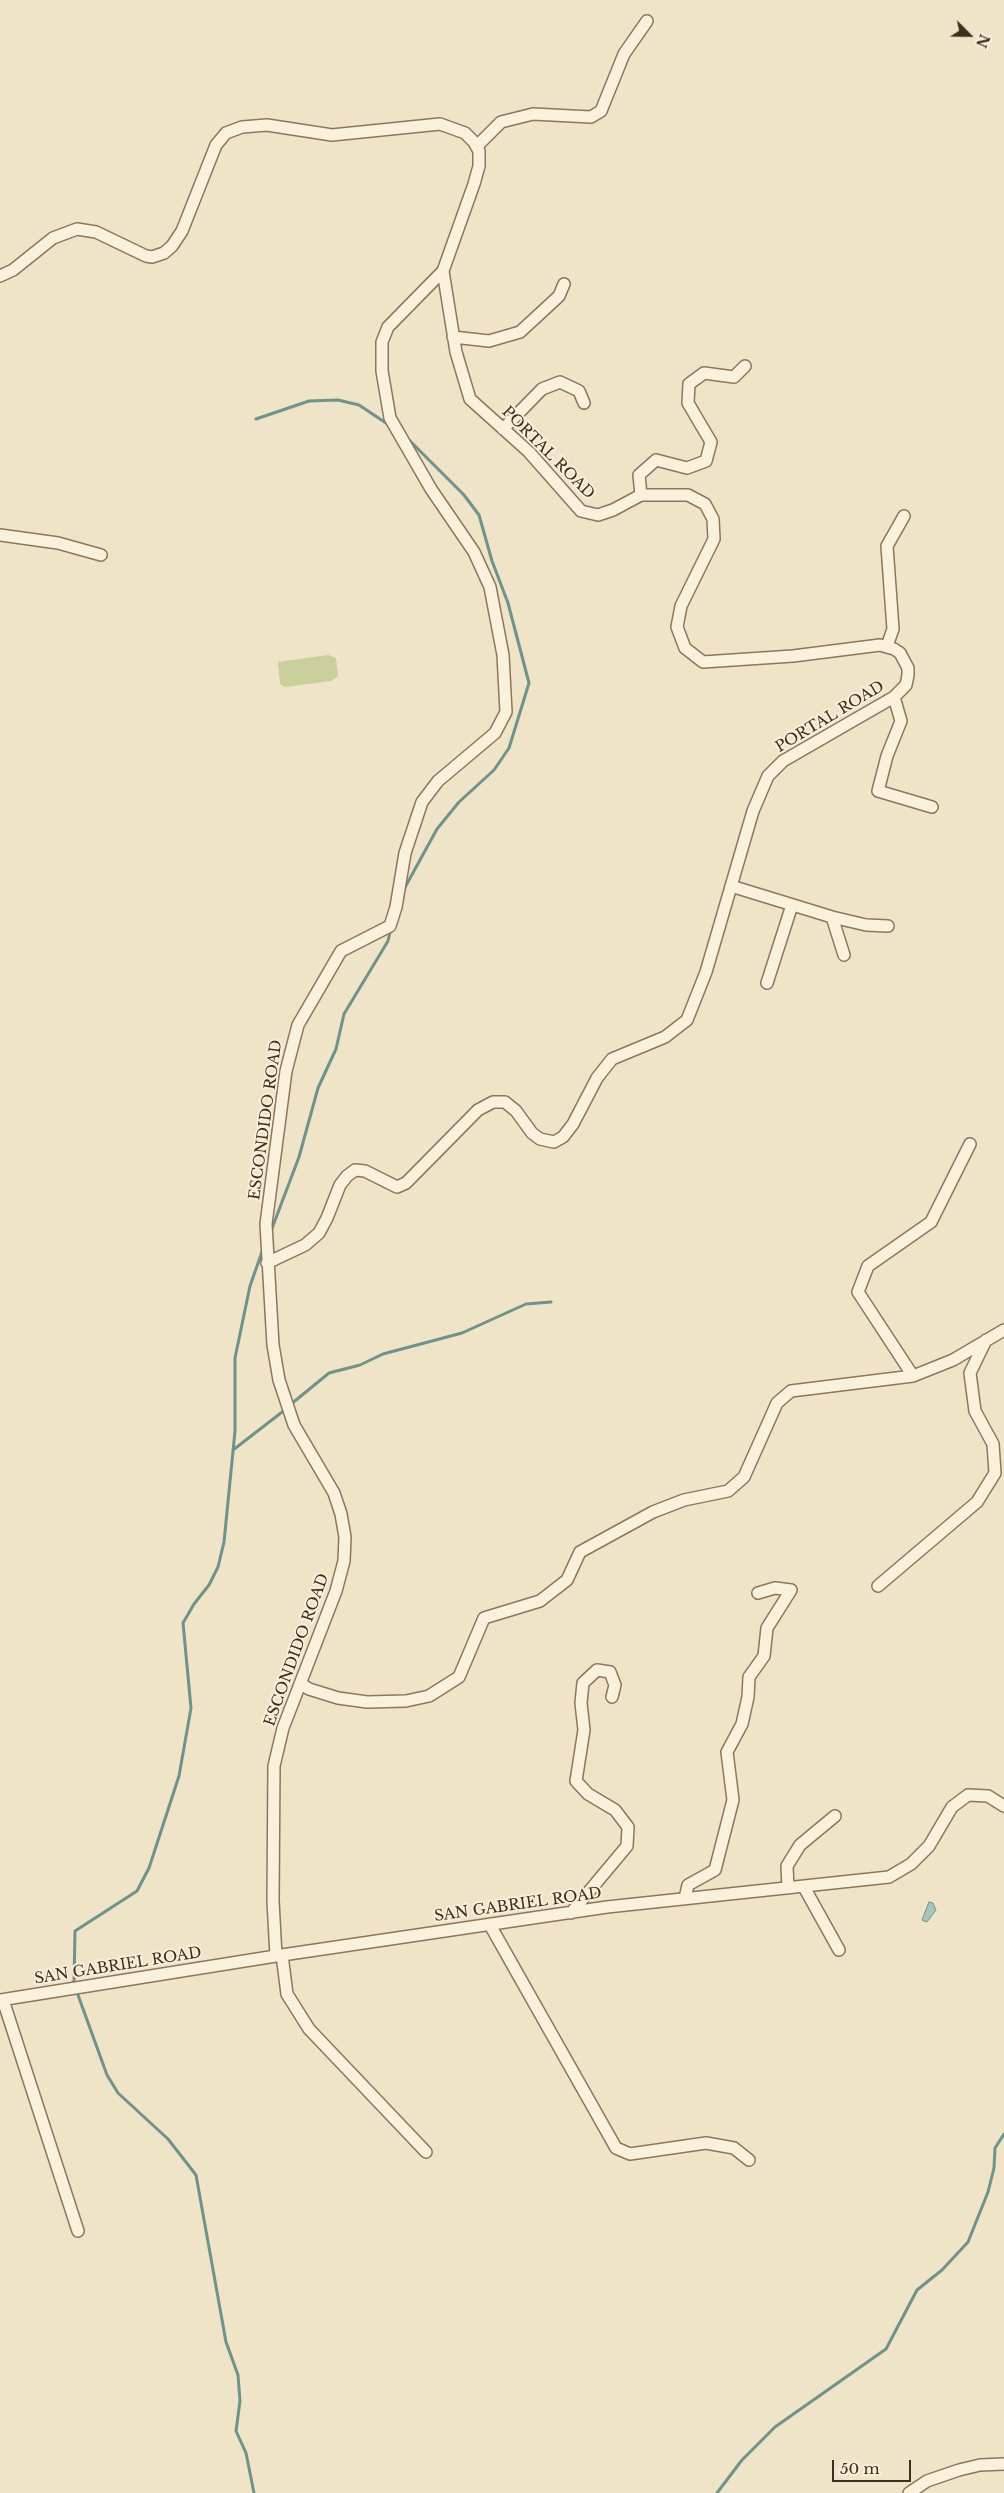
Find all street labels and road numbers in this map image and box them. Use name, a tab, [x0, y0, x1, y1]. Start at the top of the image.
street label: PORTAL ROAD	[498, 403, 598, 503]
street label: PORTAL ROAD	[772, 677, 888, 757]
street label: ESCONDIDO ROAD	[246, 1039, 286, 1201]
street label: ESCONDIDO ROAD	[261, 1571, 333, 1729]
street label: SAN GABRIEL ROAD	[433, 1884, 603, 1926]
street label: SAN GABRIEL ROAD	[33, 1944, 203, 1988]

